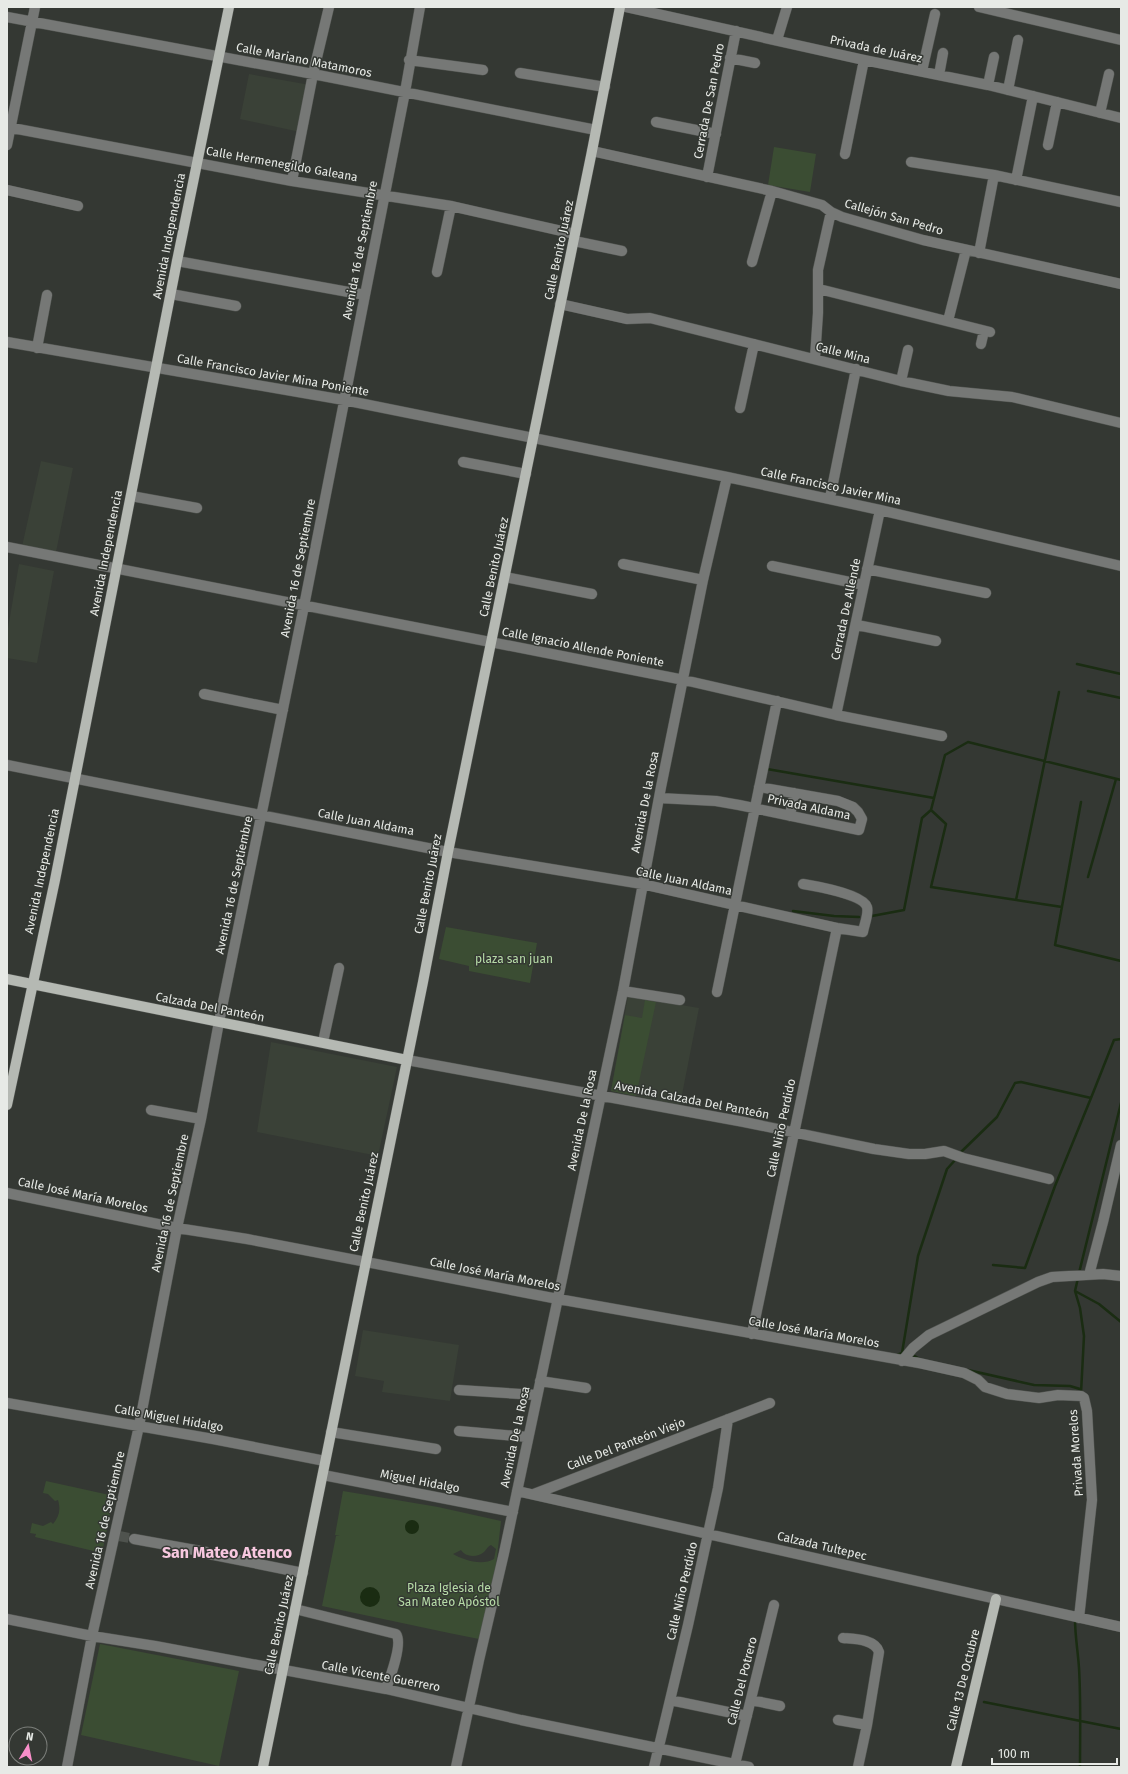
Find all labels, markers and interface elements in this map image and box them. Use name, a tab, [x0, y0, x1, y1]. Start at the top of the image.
street label: Privada de Juárez	[829, 32, 923, 66]
street label: Calle Mariano Matamoros	[235, 40, 374, 80]
street label: Cerrada De San Pedro	[691, 42, 727, 160]
street label: Calle Hermenegildo Galeana	[205, 144, 359, 184]
street label: Avenida Independencia	[150, 172, 188, 300]
street label: Avenida 16 de Septiembre	[340, 179, 380, 321]
street label: Callejón San Pedro	[843, 196, 945, 238]
street label: Calle Benito Juárez	[542, 199, 576, 301]
street label: Calle Mina	[814, 339, 872, 367]
street label: Calle Francisco Javier Mina Poniente	[176, 351, 370, 399]
street label: Calle Francisco Javier Mina	[759, 464, 903, 508]
street label: Avenida Independencia	[87, 489, 125, 617]
street label: Avenida 16 de Septiembre	[278, 497, 318, 639]
street label: Calle Benito Juárez	[477, 516, 511, 618]
street label: Cerrada De Allende	[828, 557, 864, 661]
street label: Calle Ignacio Allende Poniente	[501, 624, 665, 670]
street label: Avenida De la Rosa	[628, 750, 662, 854]
street label: Privada Aldama	[766, 791, 852, 823]
street label: Calle Juan Aldama	[317, 806, 415, 838]
street label: Avenida Independencia	[22, 807, 62, 935]
street label: Avenida 16 de Septiembre	[213, 815, 255, 955]
street label: Calle Benito Juárez	[411, 833, 445, 935]
street label: Calle Juan Aldama	[635, 864, 733, 898]
park label: plaza san juan	[475, 952, 553, 966]
street label: Calzada Del Panteón	[154, 990, 266, 1024]
street label: Avenida De la Rosa	[564, 1068, 600, 1172]
street label: Calle Niño Perdido	[764, 1077, 798, 1179]
street label: Avenida Calzada Del Panteón	[613, 1078, 771, 1122]
street label: Avenida 16 de Septiembre	[149, 1133, 191, 1273]
street label: Calle Benito Juárez	[347, 1151, 381, 1253]
street label: Calle José María Morelos	[17, 1174, 150, 1216]
street label: Calle José María Morelos	[429, 1254, 562, 1294]
street label: Calle José María Morelos	[748, 1314, 881, 1350]
street label: Avenida De la Rosa	[497, 1385, 533, 1489]
street label: Calle Miguel Hidalgo	[113, 1402, 225, 1434]
street label: Privada Morelos	[1066, 1409, 1086, 1497]
street label: Calle Del Panteón Viejo	[565, 1415, 687, 1473]
street label: Avenida 16 de Septiembre	[82, 1450, 128, 1590]
street label: Miguel Hidalgo	[379, 1466, 461, 1496]
street label: Calzada Tultepec	[776, 1529, 868, 1563]
street label: Calle Niño Perdido	[664, 1540, 700, 1642]
district label: San Mateo Atenco	[162, 1543, 292, 1562]
street label: Calle Benito Juárez	[262, 1574, 296, 1676]
park label: Plaza Iglesia de San Mateo Apóstol	[398, 1581, 500, 1609]
street label: Calle 13 De Octubre	[944, 1627, 982, 1733]
street label: Calle Del Potrero	[724, 1635, 760, 1727]
street label: Calle Vicente Guerrero	[321, 1658, 441, 1694]
north arrow	[8, 1726, 48, 1766]
text: N	[25, 1730, 34, 1744]
scale bar	[992, 1740, 1117, 1766]
text: 100 m	[998, 1747, 1030, 1761]

